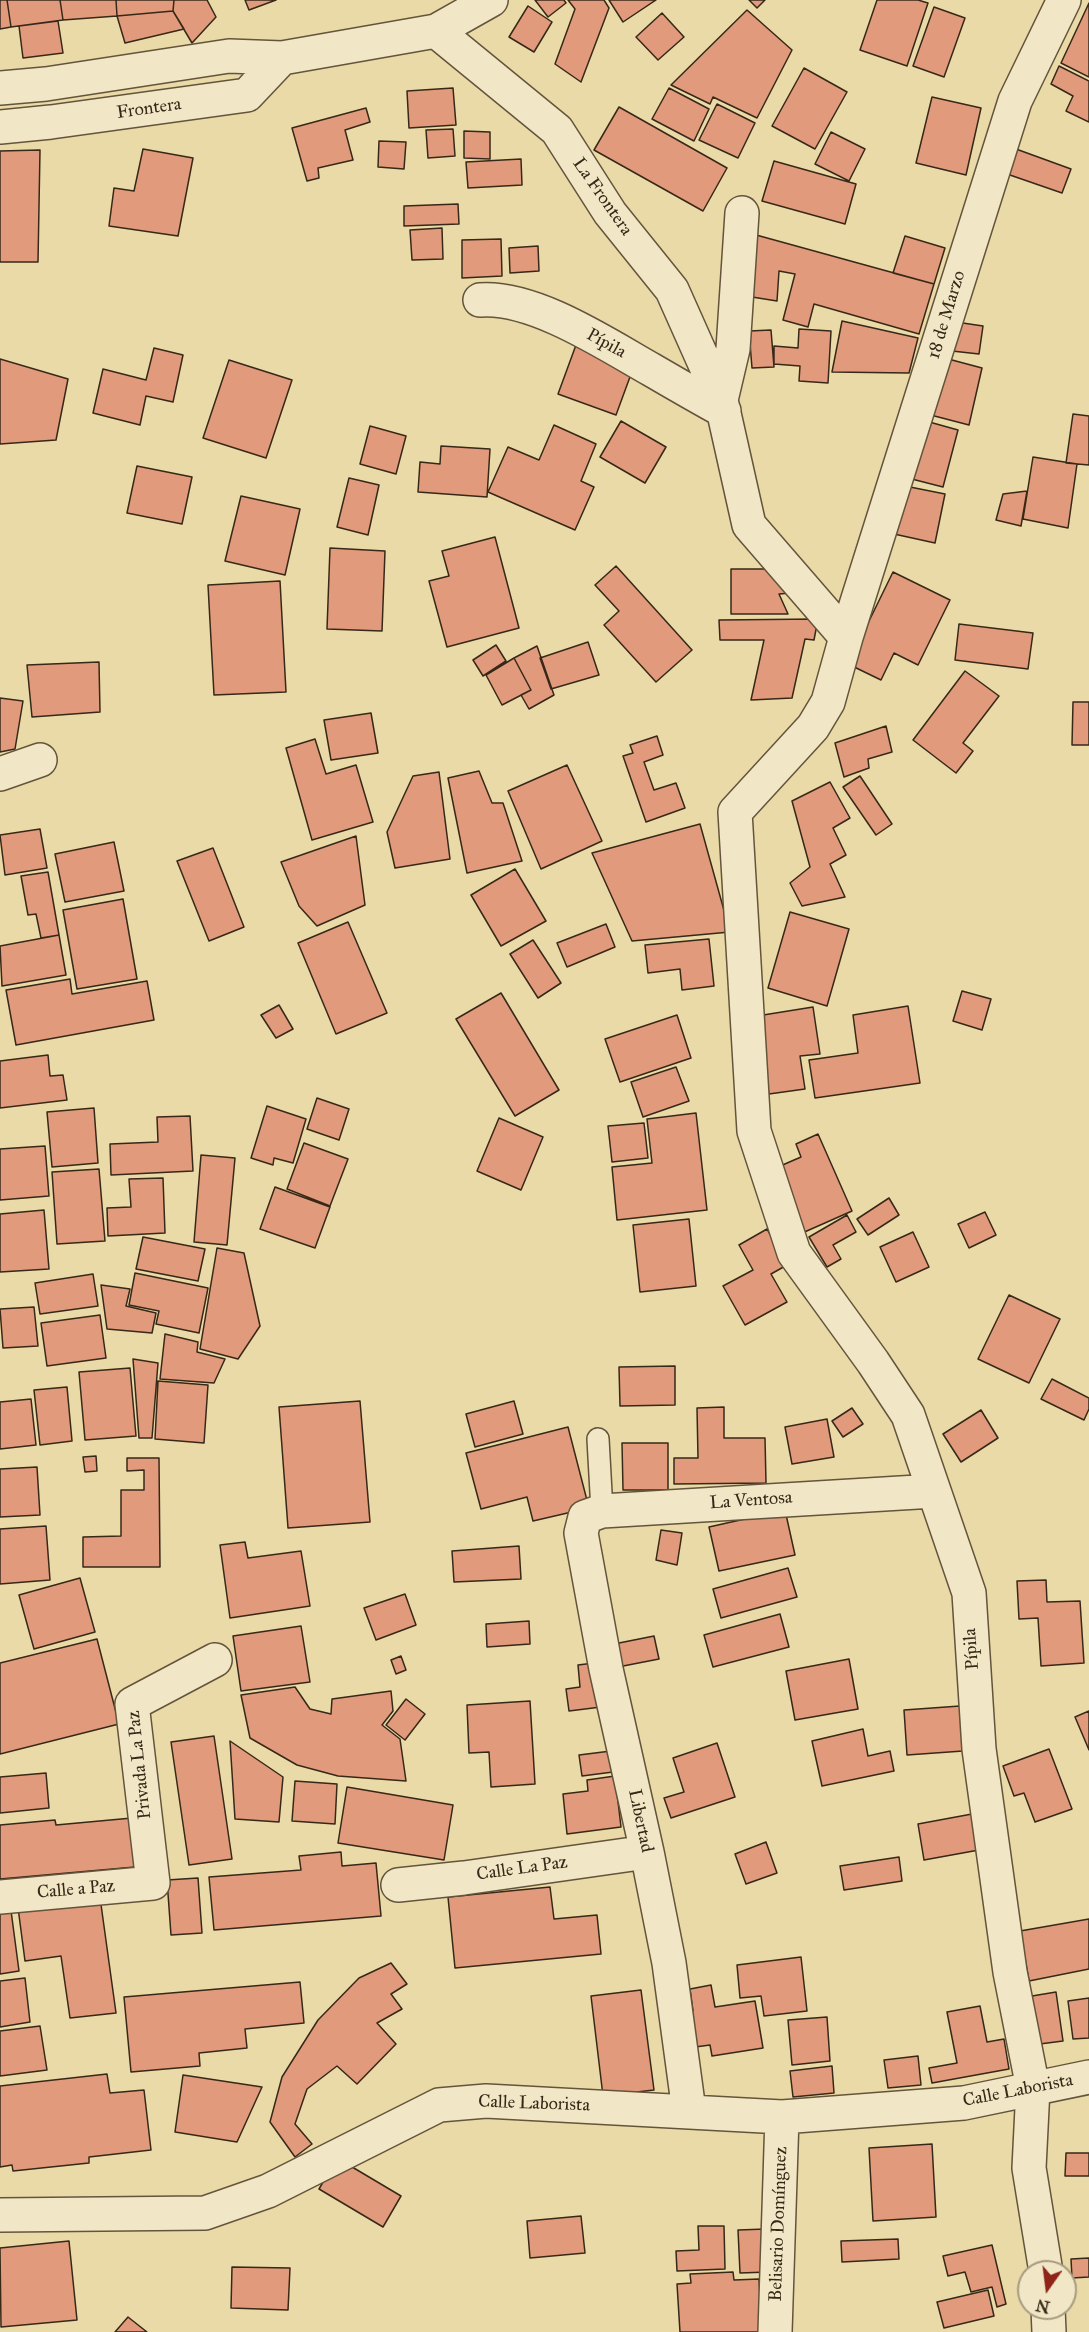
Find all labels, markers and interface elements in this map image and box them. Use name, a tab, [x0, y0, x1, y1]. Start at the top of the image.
street label: Frontera	[115, 94, 183, 124]
street label: La Frontera	[567, 154, 637, 240]
street label: 18 de Marzo	[923, 268, 971, 362]
street label: Pípila	[583, 324, 629, 364]
street label: La Ventosa	[709, 1487, 793, 1515]
street label: Pípila	[960, 1627, 984, 1671]
street label: Privada La Paz	[124, 1710, 156, 1820]
street label: Libertad	[623, 1787, 657, 1855]
street label: Calle La Paz	[475, 1852, 569, 1886]
street label: Calle a Paz	[36, 1876, 116, 1904]
street label: Calle Laborista	[961, 2070, 1075, 2112]
street label: Calle Laborista	[478, 2091, 590, 2117]
street label: Belisario Domínguez	[765, 2146, 793, 2302]
north arrow	[1017, 2260, 1077, 2320]
text: N	[1034, 2295, 1052, 2317]

